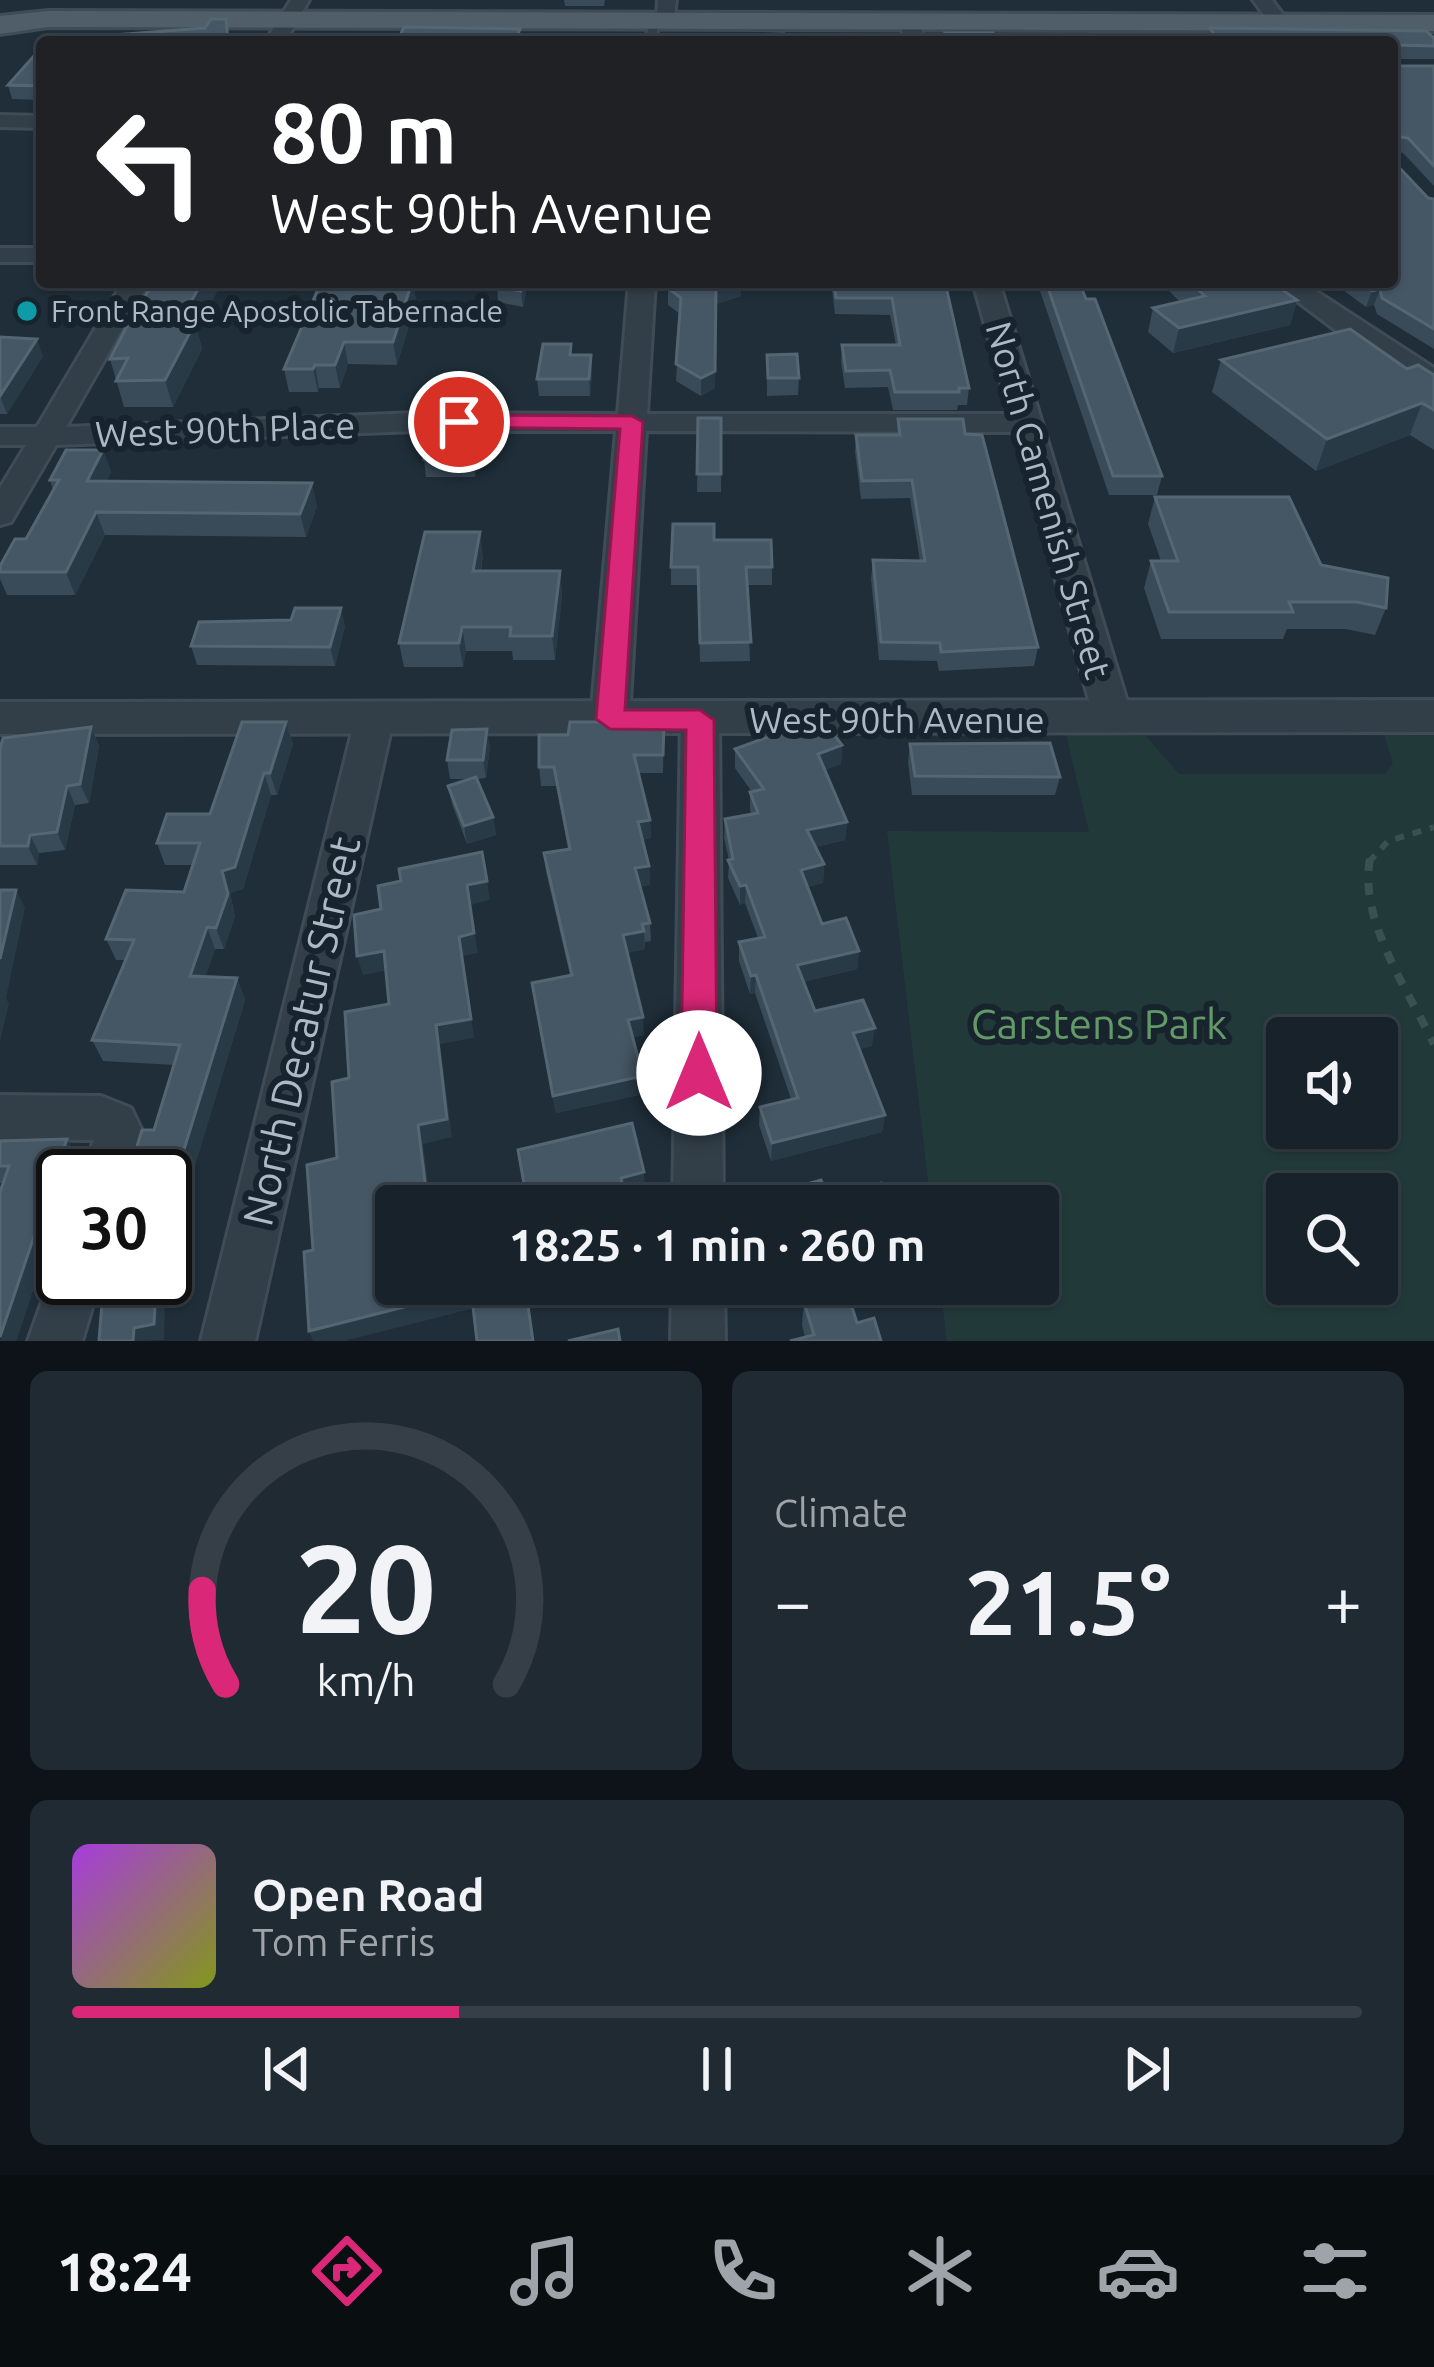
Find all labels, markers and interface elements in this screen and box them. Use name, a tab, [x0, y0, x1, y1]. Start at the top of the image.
icon: left	[72, 84, 228, 240]
text: 80 m	[270, 85, 457, 179]
text: West 90th Avenue	[270, 183, 713, 243]
place label: Front Range Apostolic Tabernacle	[51, 294, 503, 328]
marker: Front Range Apostolic Tabernacle	[14, 298, 40, 324]
street label: North Camenish Street	[978, 317, 1120, 683]
pin	[408, 371, 510, 473]
icon: arrive	[426, 389, 492, 455]
street label: West 90th Place	[94, 404, 356, 454]
street label: West 90th Avenue	[749, 699, 1045, 740]
street label: North Decatur Street	[233, 832, 369, 1230]
park label: Carstens Park	[971, 1000, 1227, 1047]
position arrow	[636, 1010, 762, 1136]
map controls	[1266, 1017, 1398, 1305]
button: sound	[1266, 1017, 1398, 1149]
speed limit sign: 30	[36, 1149, 192, 1305]
button: search	[1266, 1173, 1398, 1305]
text: 18:25 · 1 min · 260 m	[509, 1219, 925, 1270]
text: Climate	[774, 1491, 908, 1534]
text: 20	[296, 1517, 436, 1657]
text: 21.5°	[965, 1551, 1171, 1652]
text: −	[774, 1564, 811, 1638]
text: +	[1325, 1564, 1362, 1638]
text: km/h	[316, 1655, 416, 1703]
text: Open Road	[252, 1869, 484, 1920]
text: Tom Ferris	[252, 1920, 435, 1963]
icon: previous	[254, 2036, 320, 2102]
icon: pause	[684, 2036, 750, 2102]
icon: next	[1114, 2036, 1180, 2102]
icon: directions	[305, 2229, 389, 2313]
icon: music	[503, 2229, 587, 2313]
icon: phone	[701, 2229, 785, 2313]
icon: climate	[898, 2229, 982, 2313]
icon: car	[1096, 2229, 1180, 2313]
icon: filters	[1293, 2229, 1377, 2313]
text: 18:24	[57, 2241, 192, 2301]

